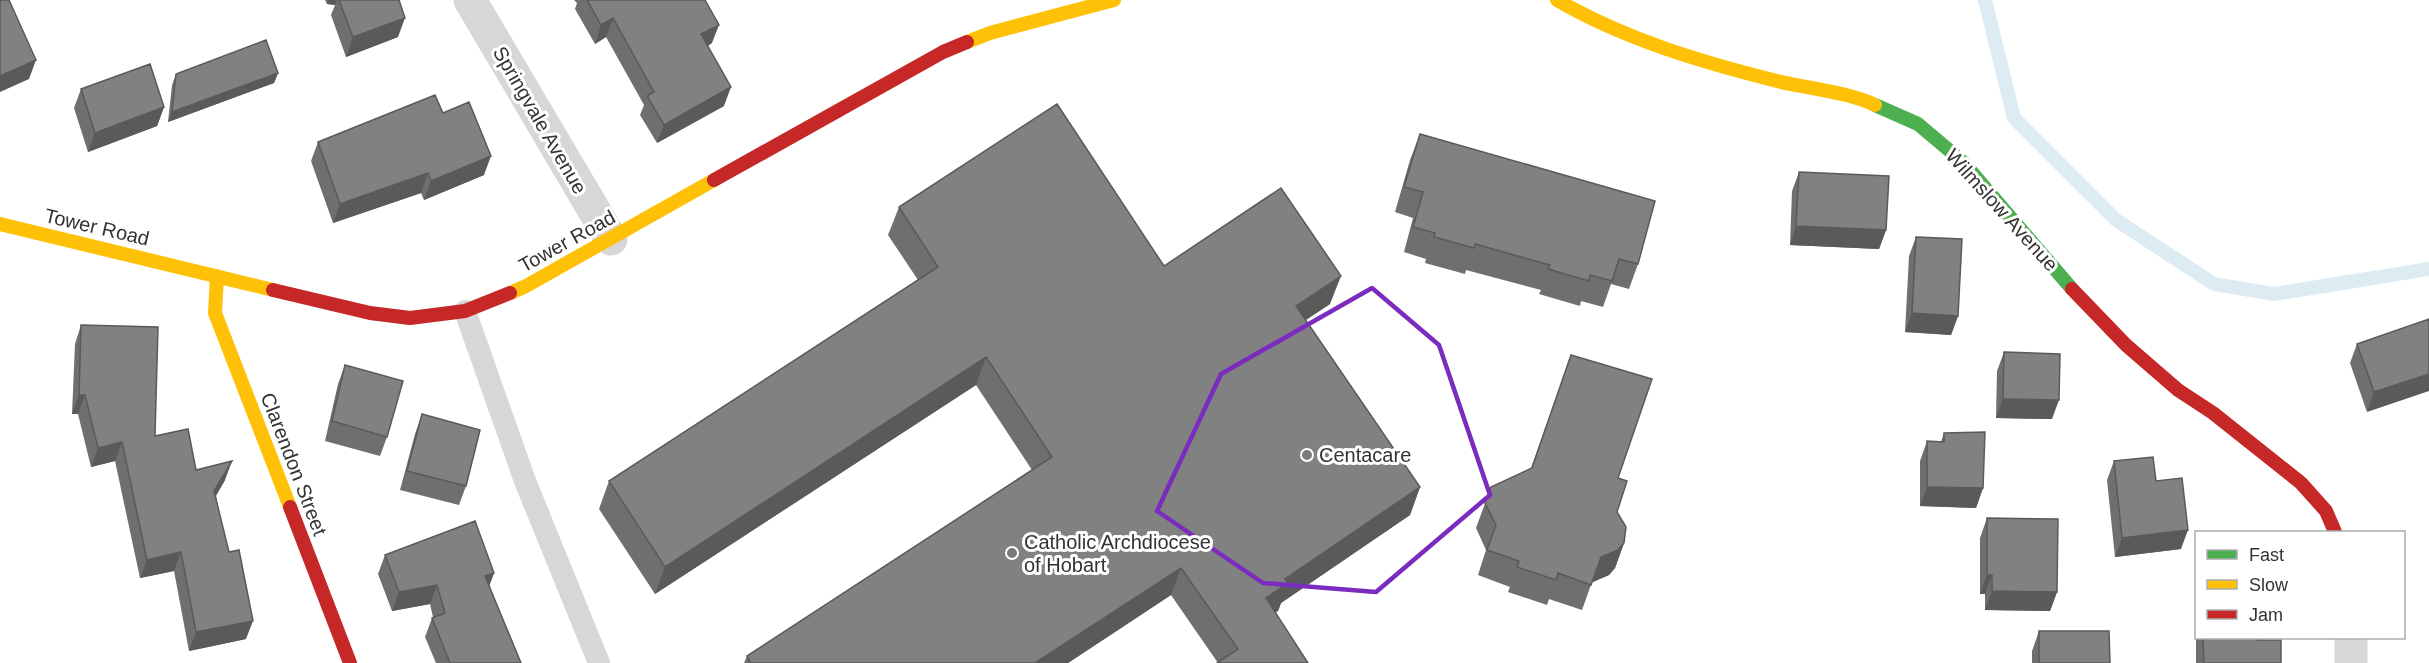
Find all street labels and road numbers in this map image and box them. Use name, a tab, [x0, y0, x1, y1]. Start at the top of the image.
street label: Springvale Avenue	[489, 42, 591, 198]
street label: Wilmslow Avenue	[1942, 145, 2062, 275]
street label: Tower Road	[43, 204, 151, 250]
street label: Tower Road	[515, 206, 619, 276]
street label: Clarendon Street	[257, 389, 332, 539]

